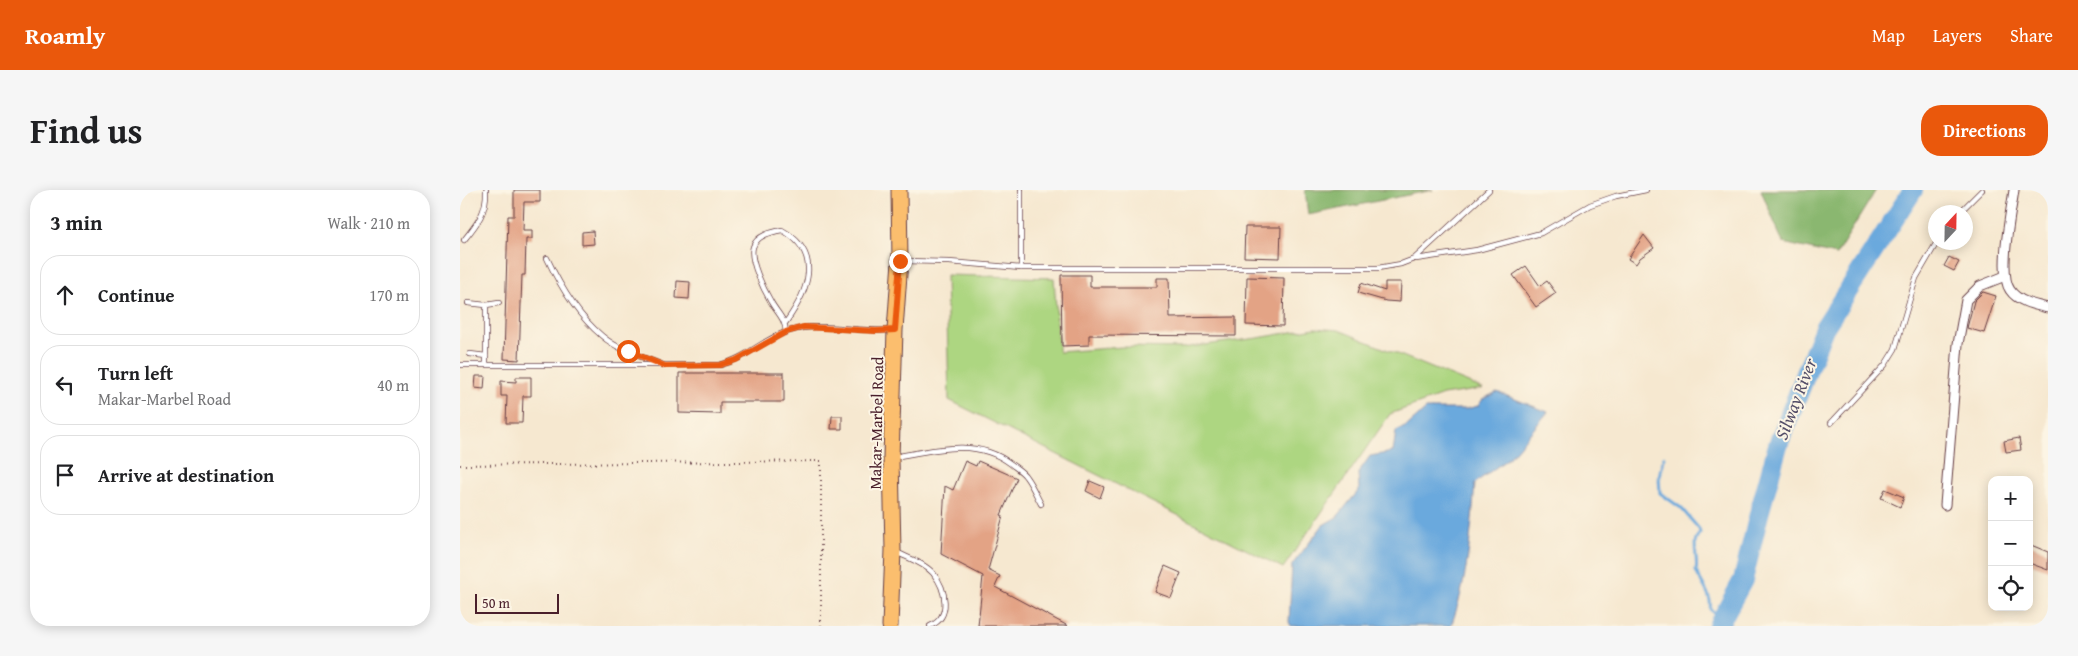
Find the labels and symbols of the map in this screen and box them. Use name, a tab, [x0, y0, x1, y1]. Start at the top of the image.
north arrow	[1928, 205, 1973, 250]
route end	[889, 250, 912, 273]
route start	[617, 340, 640, 363]
water label: Silway River	[1768, 353, 1824, 443]
street label: Makar-Marbel Road	[863, 356, 889, 490]
scale bar	[475, 591, 559, 614]

